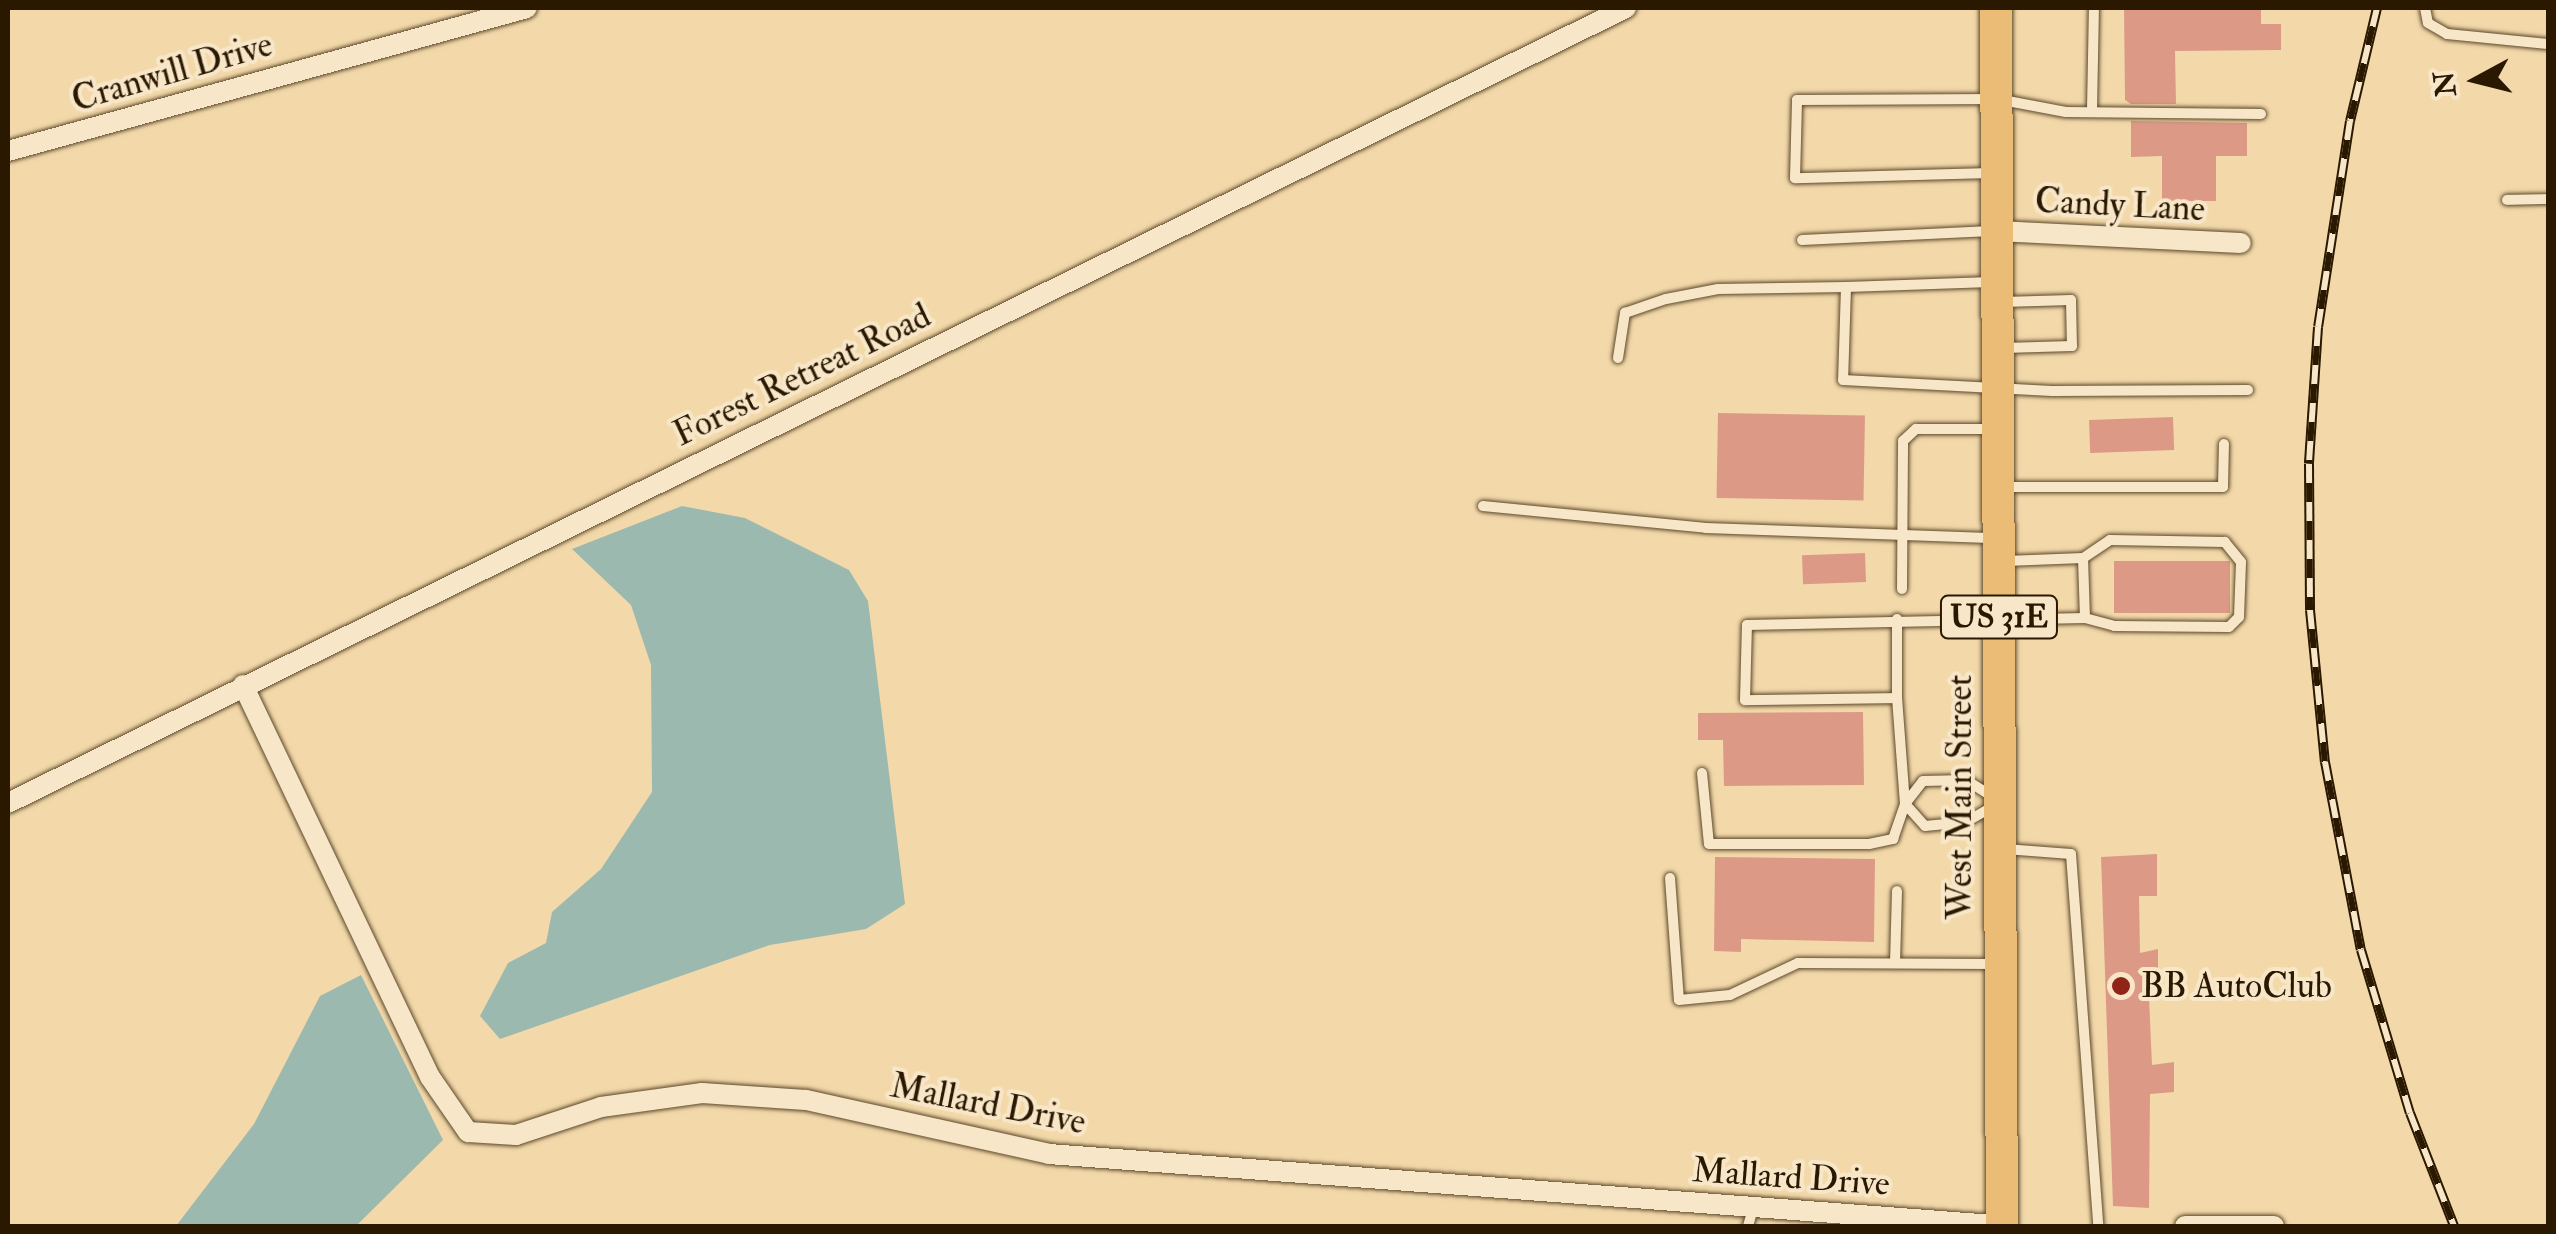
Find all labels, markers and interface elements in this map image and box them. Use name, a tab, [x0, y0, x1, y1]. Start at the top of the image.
street label: Cranwill Drive	[67, 23, 277, 121]
north arrow	[2426, 30, 2526, 130]
text: N	[2427, 69, 2465, 98]
street label: Candy Lane	[2034, 180, 2206, 230]
street label: Forest Retreat Road	[667, 295, 937, 455]
road number: US 31E	[1939, 590, 2059, 644]
street label: West Main Street	[1939, 675, 1981, 919]
place label: BB AutoClub	[2141, 965, 2332, 1007]
marker: BB AutoClub	[2110, 975, 2132, 997]
street label: Mallard Drive	[887, 1065, 1089, 1143]
street label: Mallard Drive	[1691, 1149, 1891, 1205]

